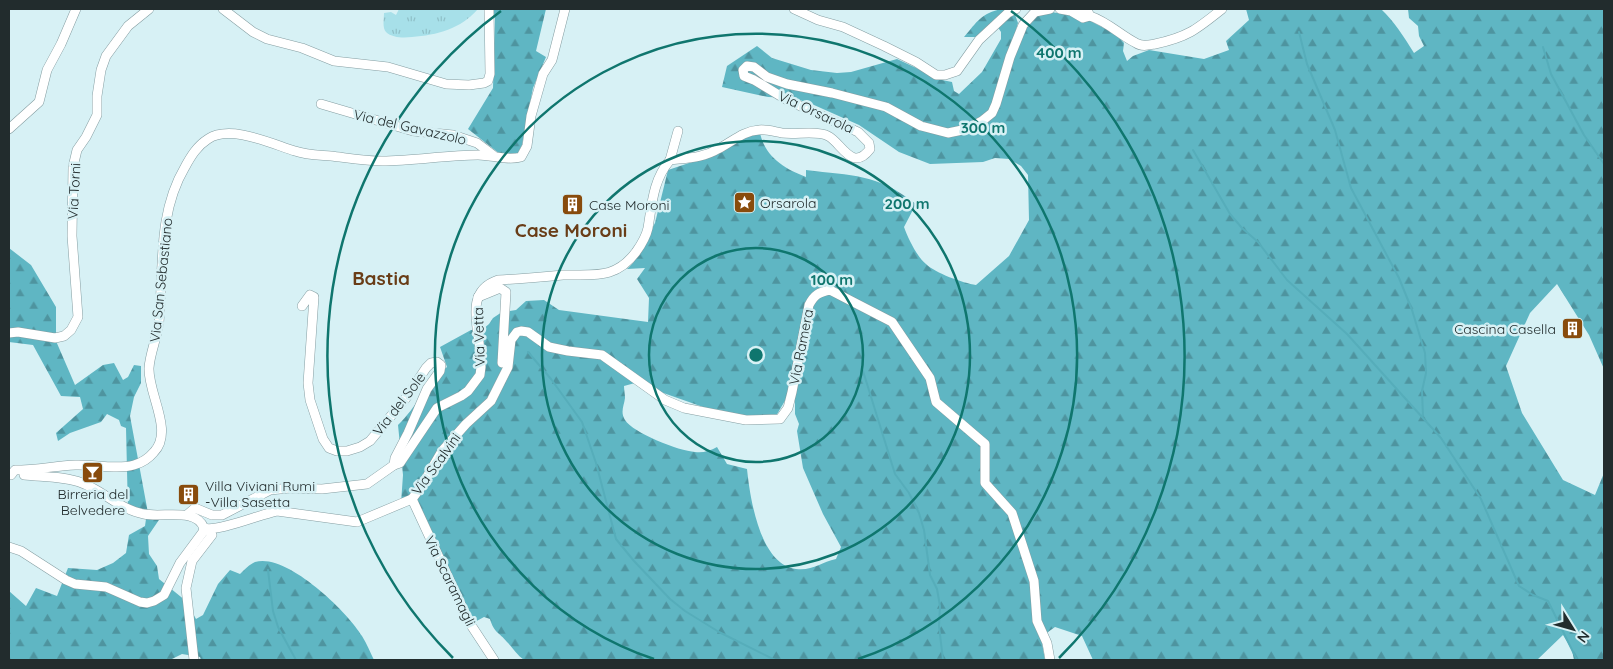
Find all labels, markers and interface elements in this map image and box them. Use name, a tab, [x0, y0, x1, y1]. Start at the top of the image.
text: 400 m	[1036, 43, 1082, 62]
street label: Via Orsarola	[775, 87, 857, 137]
street label: Via del Gavazzolo	[352, 105, 468, 149]
text: 300 m	[961, 118, 1005, 137]
street label: Via Torni	[64, 162, 84, 220]
place icon: Orsarola	[732, 191, 756, 215]
building icon: Case Moroni	[561, 193, 585, 217]
place label: Orsarola	[760, 194, 817, 212]
text: 200 m	[885, 194, 930, 213]
place label: Case Moroni	[589, 196, 670, 214]
street label: Via San Sebastiano	[146, 217, 176, 343]
district label: Case Moroni	[515, 218, 627, 242]
district label: Bastia	[352, 266, 410, 290]
text: 100 m	[811, 270, 853, 289]
street label: Via Vetta	[469, 307, 489, 367]
street label: Via Ramera	[785, 308, 817, 386]
building icon: Cascina Casella	[1560, 317, 1584, 341]
place label: Cascina Casella	[1454, 320, 1556, 338]
centre of rings	[747, 346, 765, 364]
street label: Via del Sole	[369, 369, 429, 439]
street label: Via Scalvini	[407, 429, 465, 499]
bar icon: Birreria del Belvedere	[81, 460, 105, 484]
place label: Villa Viviani Rumi -Villa Sasetta	[205, 477, 315, 511]
building icon: Villa Viviani Rumi -Villa Sasetta	[177, 482, 201, 506]
place label: Birreria del Belvedere	[58, 485, 128, 519]
street label: Via Scaramagli	[420, 533, 480, 629]
north arrow	[1548, 604, 1598, 654]
text: N	[1573, 627, 1594, 646]

